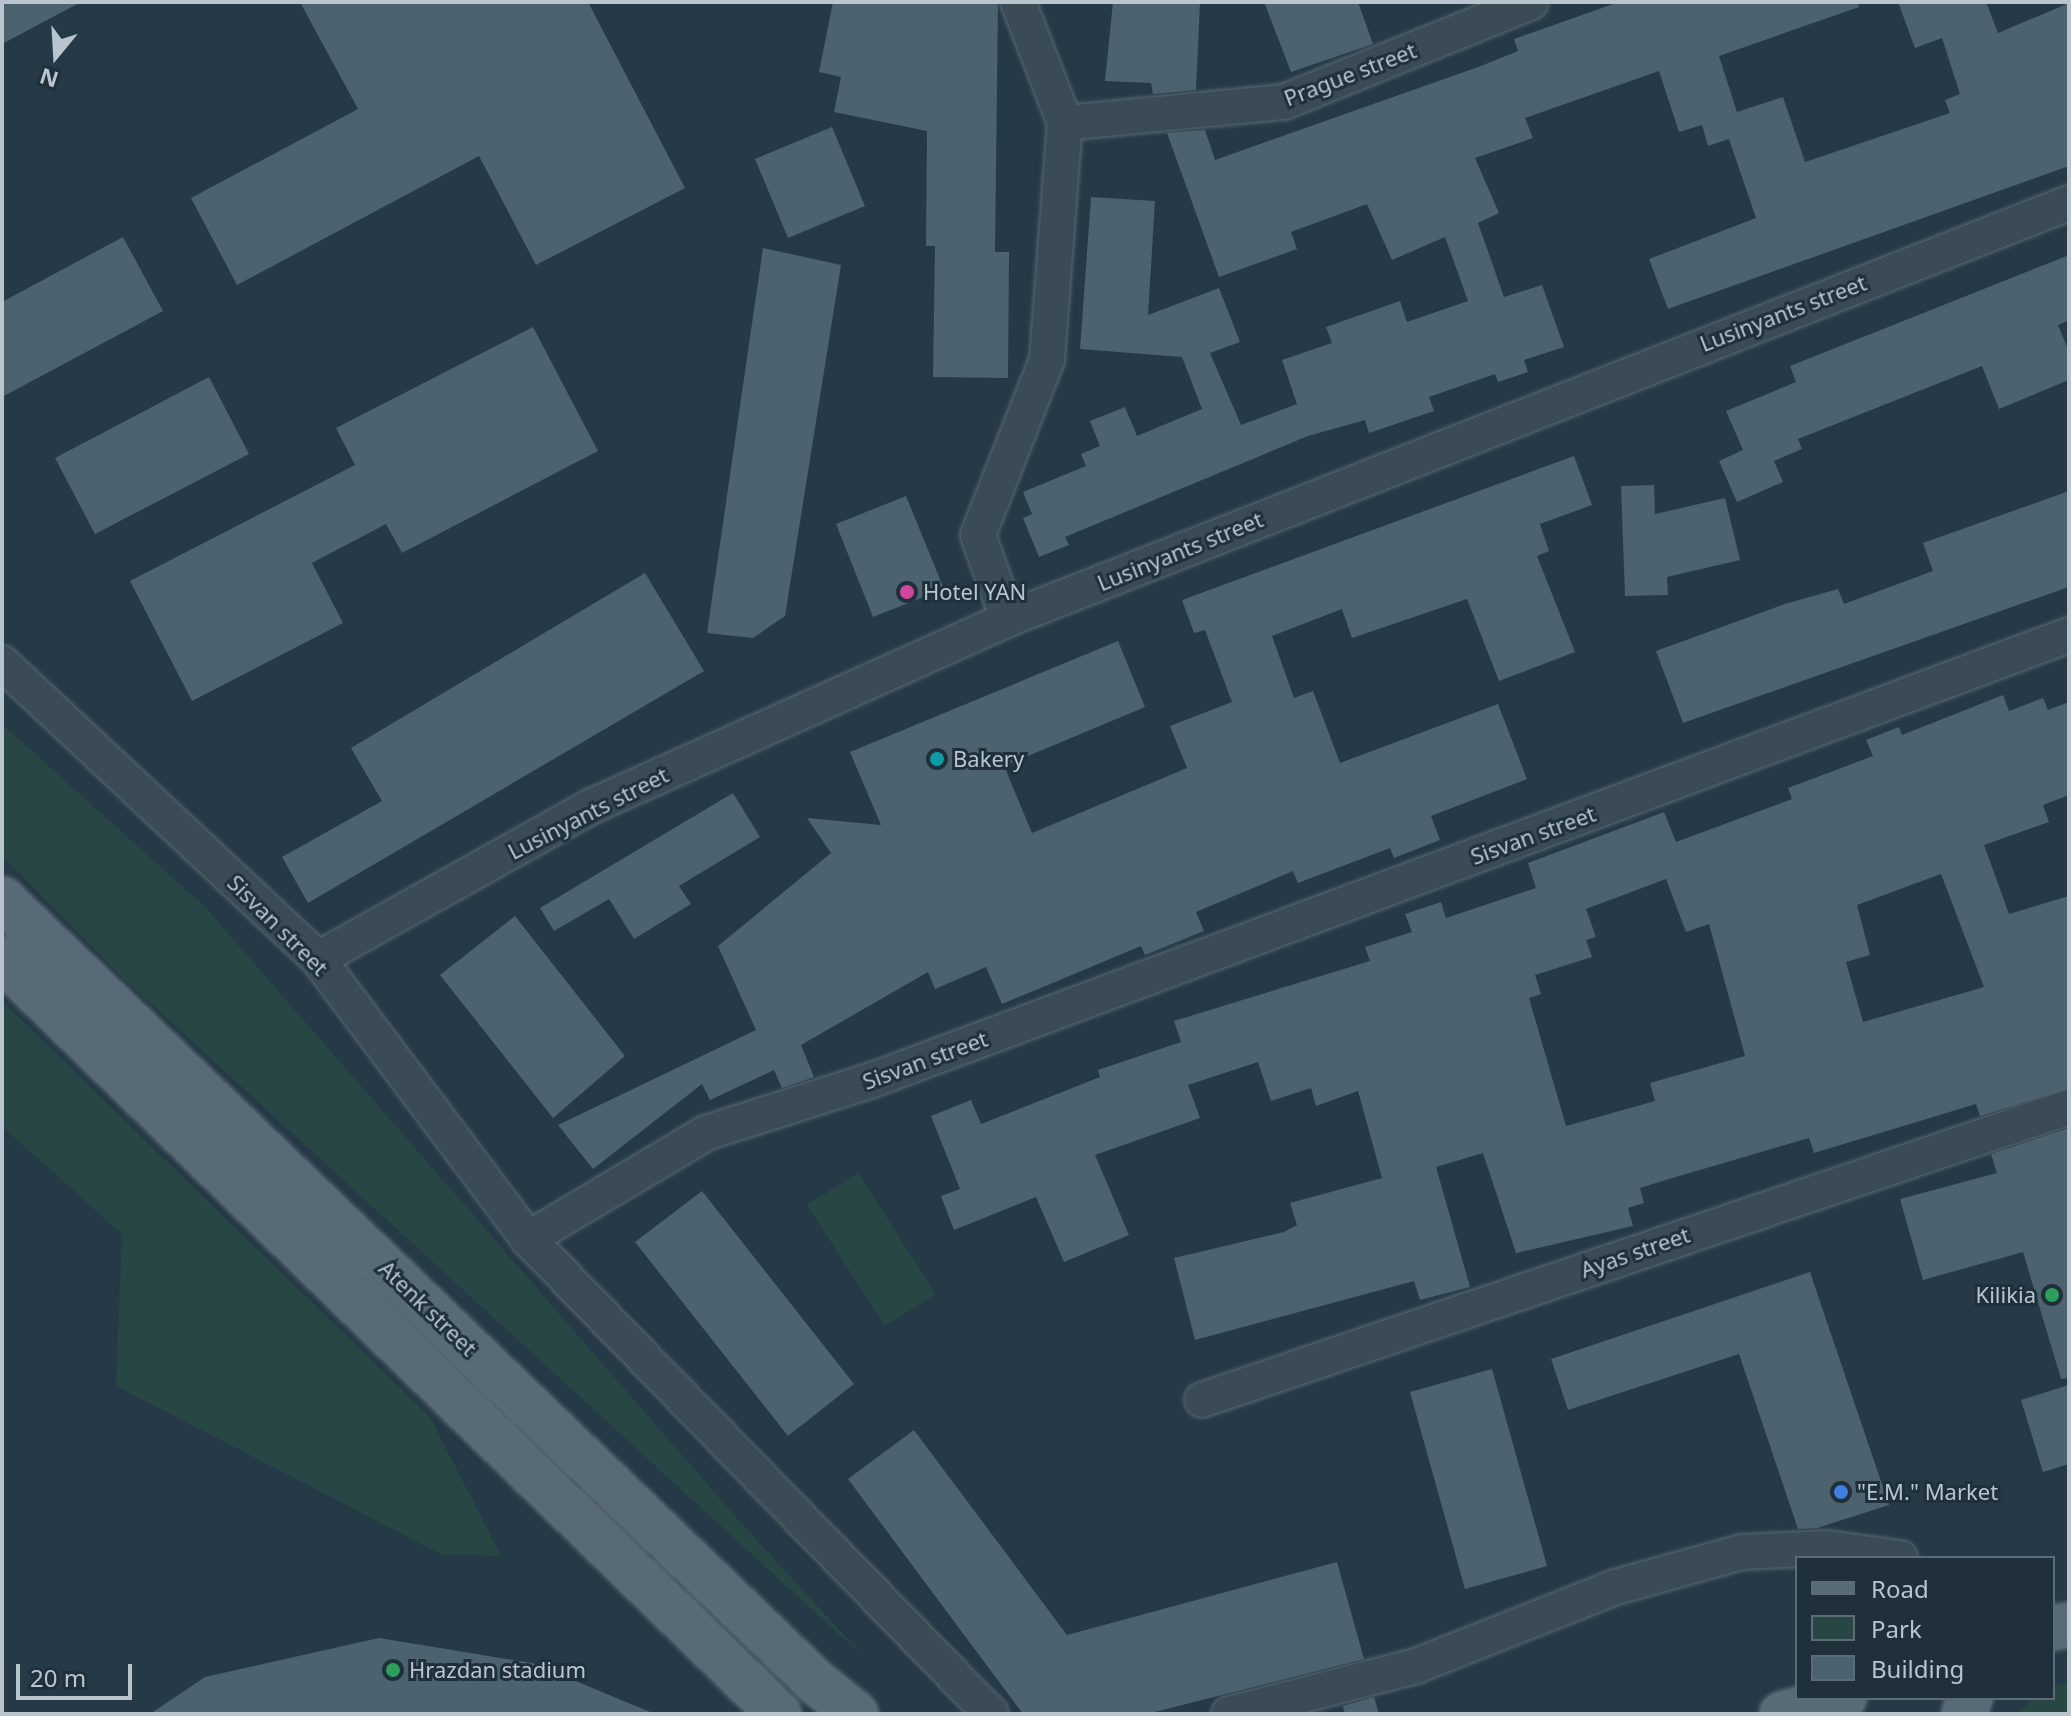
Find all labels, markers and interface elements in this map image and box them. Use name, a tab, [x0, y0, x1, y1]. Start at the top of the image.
north arrow	[16, 16, 96, 96]
street label: Prague street	[1280, 37, 1420, 111]
text: N	[35, 62, 62, 96]
street label: Lusinyants street	[1696, 269, 1870, 357]
street label: Lusinyants street	[1093, 506, 1267, 596]
place label: Hotel YAN	[923, 579, 1026, 605]
marker: Hotel YAN	[898, 583, 916, 601]
place label: Bakery	[953, 746, 1024, 772]
marker: Bakery	[928, 750, 946, 768]
street label: Lusinyants street	[504, 761, 672, 865]
street label: Sisvan street	[1467, 800, 1599, 870]
street label: Sisvan street	[222, 869, 334, 981]
street label: Sisvan street	[859, 1025, 991, 1095]
street label: Ayas street	[1577, 1221, 1693, 1283]
street label: Atenk street	[374, 1255, 482, 1361]
place label: Kilikia	[1976, 1282, 2036, 1308]
marker: Kilikia	[2043, 1286, 2061, 1304]
place label: "E.M." Market	[1857, 1479, 1998, 1505]
marker: "E.M." Market	[1832, 1483, 1850, 1501]
legend	[1795, 1556, 2055, 1700]
text: Road	[1871, 1572, 1929, 1605]
text: Park	[1871, 1612, 1922, 1645]
scale bar	[20, 1648, 136, 1698]
text: Building	[1871, 1652, 1964, 1685]
place label: Hrazdan stadium	[409, 1657, 586, 1683]
text: 20 m	[30, 1661, 86, 1694]
marker: Hrazdan stadium	[384, 1661, 402, 1679]

